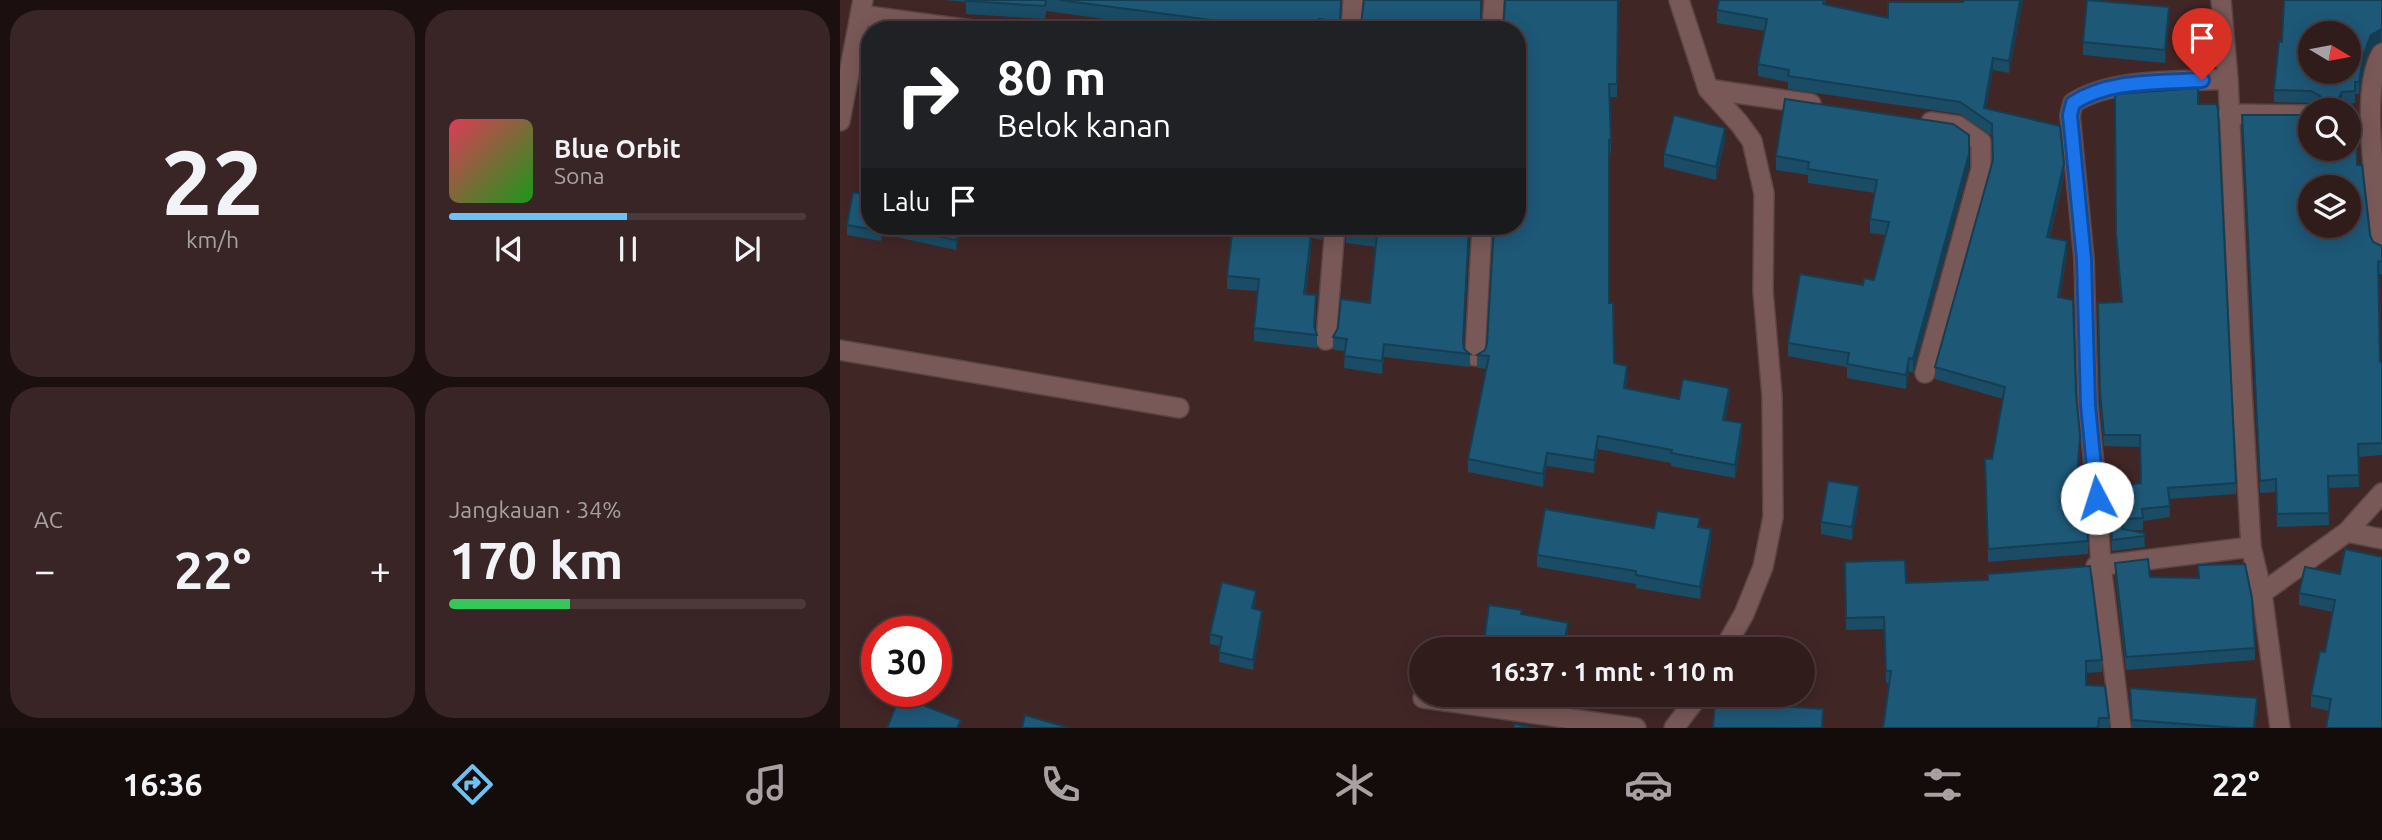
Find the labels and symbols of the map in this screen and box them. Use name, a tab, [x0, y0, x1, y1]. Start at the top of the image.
pin	[2172, 8, 2232, 80]
north arrow	[2298, 21, 2361, 84]
position arrow	[2060, 461, 2134, 535]
speed limit sign: 30	[861, 616, 952, 707]

